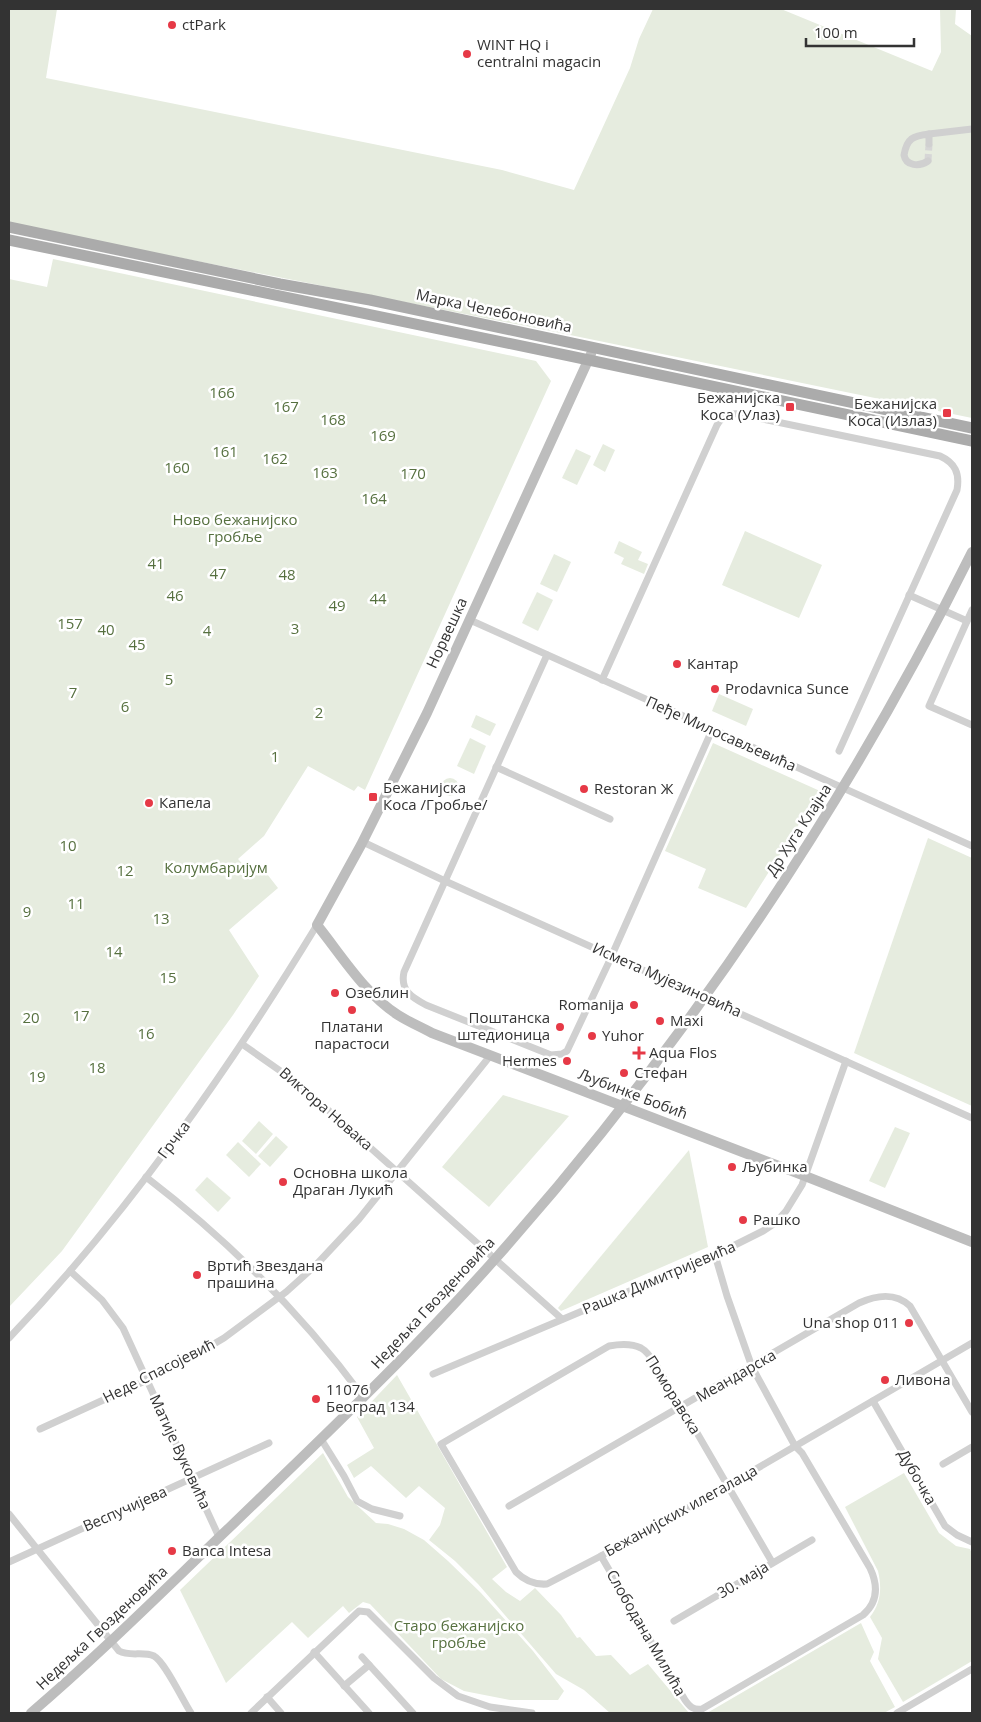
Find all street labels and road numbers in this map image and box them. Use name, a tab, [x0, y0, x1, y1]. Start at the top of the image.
street label: Марка Челебоновића	[414, 284, 574, 336]
street label: Норвешка	[421, 594, 471, 671]
street label: Пеђе Милосављевића	[643, 691, 800, 775]
street label: Др Хуга Клајна	[761, 780, 835, 879]
street label: Исмета Мујезиновића	[590, 937, 745, 1021]
street label: Виктора Новака	[276, 1062, 378, 1154]
street label: Љубинке Бобић	[576, 1063, 691, 1123]
street label: Грчка	[153, 1117, 194, 1162]
street label: Недељка Гвозденовића	[366, 1232, 499, 1372]
street label: Рашка Димитријевића	[579, 1236, 738, 1318]
street label: Неде Спасојевић	[99, 1333, 218, 1407]
street label: Меандарска	[692, 1344, 779, 1406]
street label: Поморавска	[642, 1351, 706, 1438]
street label: Матије Вуковића	[146, 1391, 216, 1512]
street label: Дубочка	[894, 1445, 942, 1508]
street label: Бежанијских илегалаца	[600, 1460, 761, 1561]
street label: Веспучијева	[79, 1481, 170, 1536]
street label: 30. маја	[713, 1556, 772, 1602]
street label: Недељка Гвозденовића	[31, 1561, 171, 1694]
street label: Слободана Милића	[603, 1566, 691, 1699]

